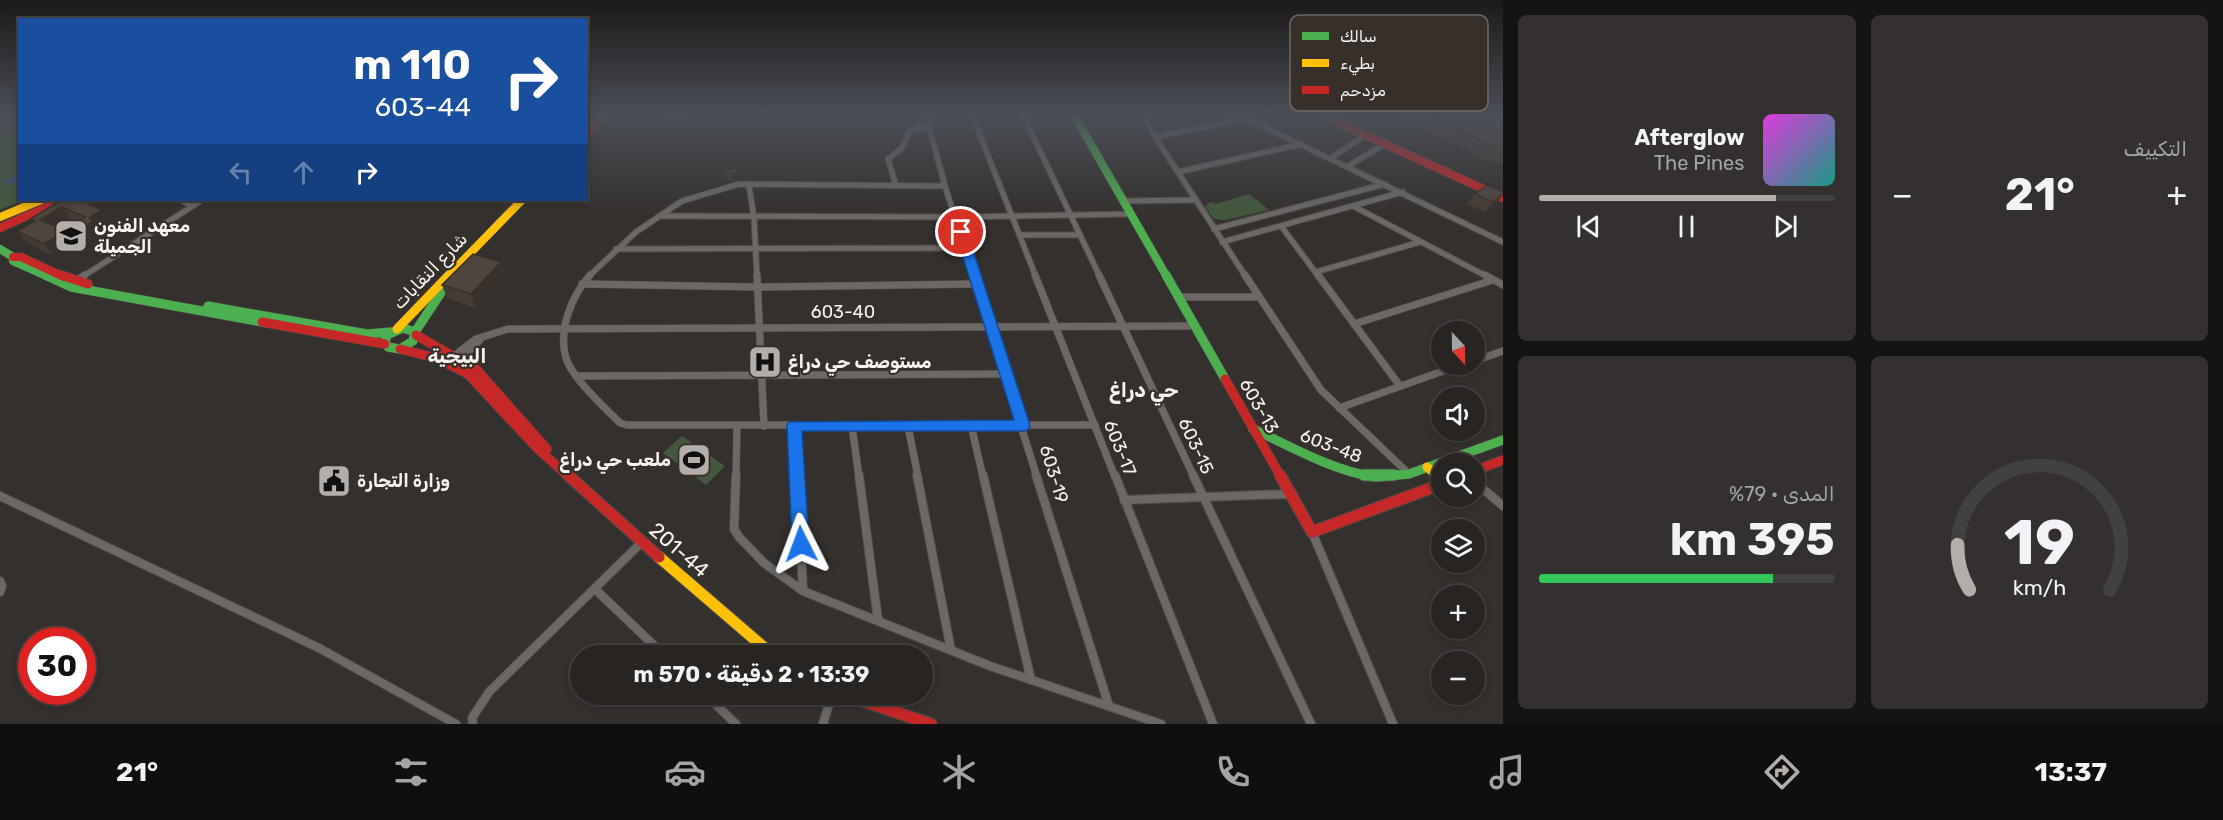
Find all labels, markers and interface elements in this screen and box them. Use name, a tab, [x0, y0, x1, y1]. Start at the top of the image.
legend	[1290, 15, 1488, 111]
text: سالك	[1340, 27, 1377, 46]
text: 110 m	[353, 40, 471, 90]
icon: right	[492, 42, 570, 120]
text: بطيء	[1340, 54, 1375, 76]
text: مزدحم	[1340, 81, 1386, 101]
text: 603-44	[375, 91, 471, 123]
text: Afterglow	[1634, 124, 1745, 151]
text: التكييف	[2124, 137, 2187, 161]
text: The Pines	[1654, 151, 1745, 175]
icon: left	[224, 156, 257, 189]
icon: ahead	[287, 156, 320, 189]
icon: right	[350, 156, 383, 189]
text: 21°	[2005, 168, 2075, 221]
text: −	[1892, 175, 1913, 214]
text: +	[2166, 175, 2187, 214]
pin	[935, 206, 986, 257]
icon: previous	[1572, 210, 1605, 243]
icon: pause	[1670, 210, 1703, 243]
icon: next	[1769, 210, 1802, 243]
place label: معهد الفنون الجميلة	[94, 215, 190, 258]
icon: arrive	[944, 215, 977, 248]
school or university icon: معهد الفنون الجميلة	[53, 218, 89, 254]
street label: شارع النقابات	[388, 228, 473, 315]
street label: 603-40	[811, 301, 875, 323]
north arrow	[1431, 321, 1485, 375]
map controls	[1431, 321, 1485, 705]
district label: البيجية	[427, 344, 487, 368]
hospital icon: مستوصف حي دراغ	[747, 344, 783, 380]
place label: مستوصف حي دراغ	[788, 351, 932, 376]
street label: 603-13	[1235, 375, 1283, 437]
district label: حي دراغ	[1109, 378, 1179, 406]
button: sound	[1431, 387, 1485, 441]
street label: 603-15	[1173, 414, 1219, 478]
street label: 603-17	[1099, 417, 1141, 479]
street label: 603-48	[1297, 424, 1365, 468]
sports icon: ملعب حي دراغ	[676, 442, 712, 478]
street label: 603-19	[1035, 442, 1073, 506]
place label: ملعب حي دراغ	[560, 449, 671, 474]
button: search	[1431, 453, 1485, 507]
public building icon: وزارة التجارة	[316, 463, 352, 499]
place label: وزارة التجارة	[357, 470, 450, 492]
text: المدى · 79%	[1729, 482, 1835, 506]
text: 19	[2004, 506, 2075, 580]
position arrow	[769, 512, 833, 576]
text: 395 km	[1670, 513, 1835, 566]
street label: 201-44	[644, 517, 714, 582]
button: layers	[1431, 519, 1485, 573]
text: km/h	[2012, 575, 2066, 600]
button: +	[1431, 585, 1485, 639]
speed limit sign: 30	[18, 627, 96, 705]
button: −	[1431, 651, 1485, 705]
text: 13:39 · 2 دقيقة · 570 m	[634, 661, 869, 688]
icon: filters	[390, 751, 432, 793]
icon: car	[664, 751, 706, 793]
icon: climate	[938, 751, 980, 793]
icon: phone	[1212, 751, 1254, 793]
icon: music	[1486, 751, 1528, 793]
icon: directions	[1761, 751, 1803, 793]
text: 21°	[116, 756, 158, 788]
text: 13:37	[2035, 756, 2107, 788]

